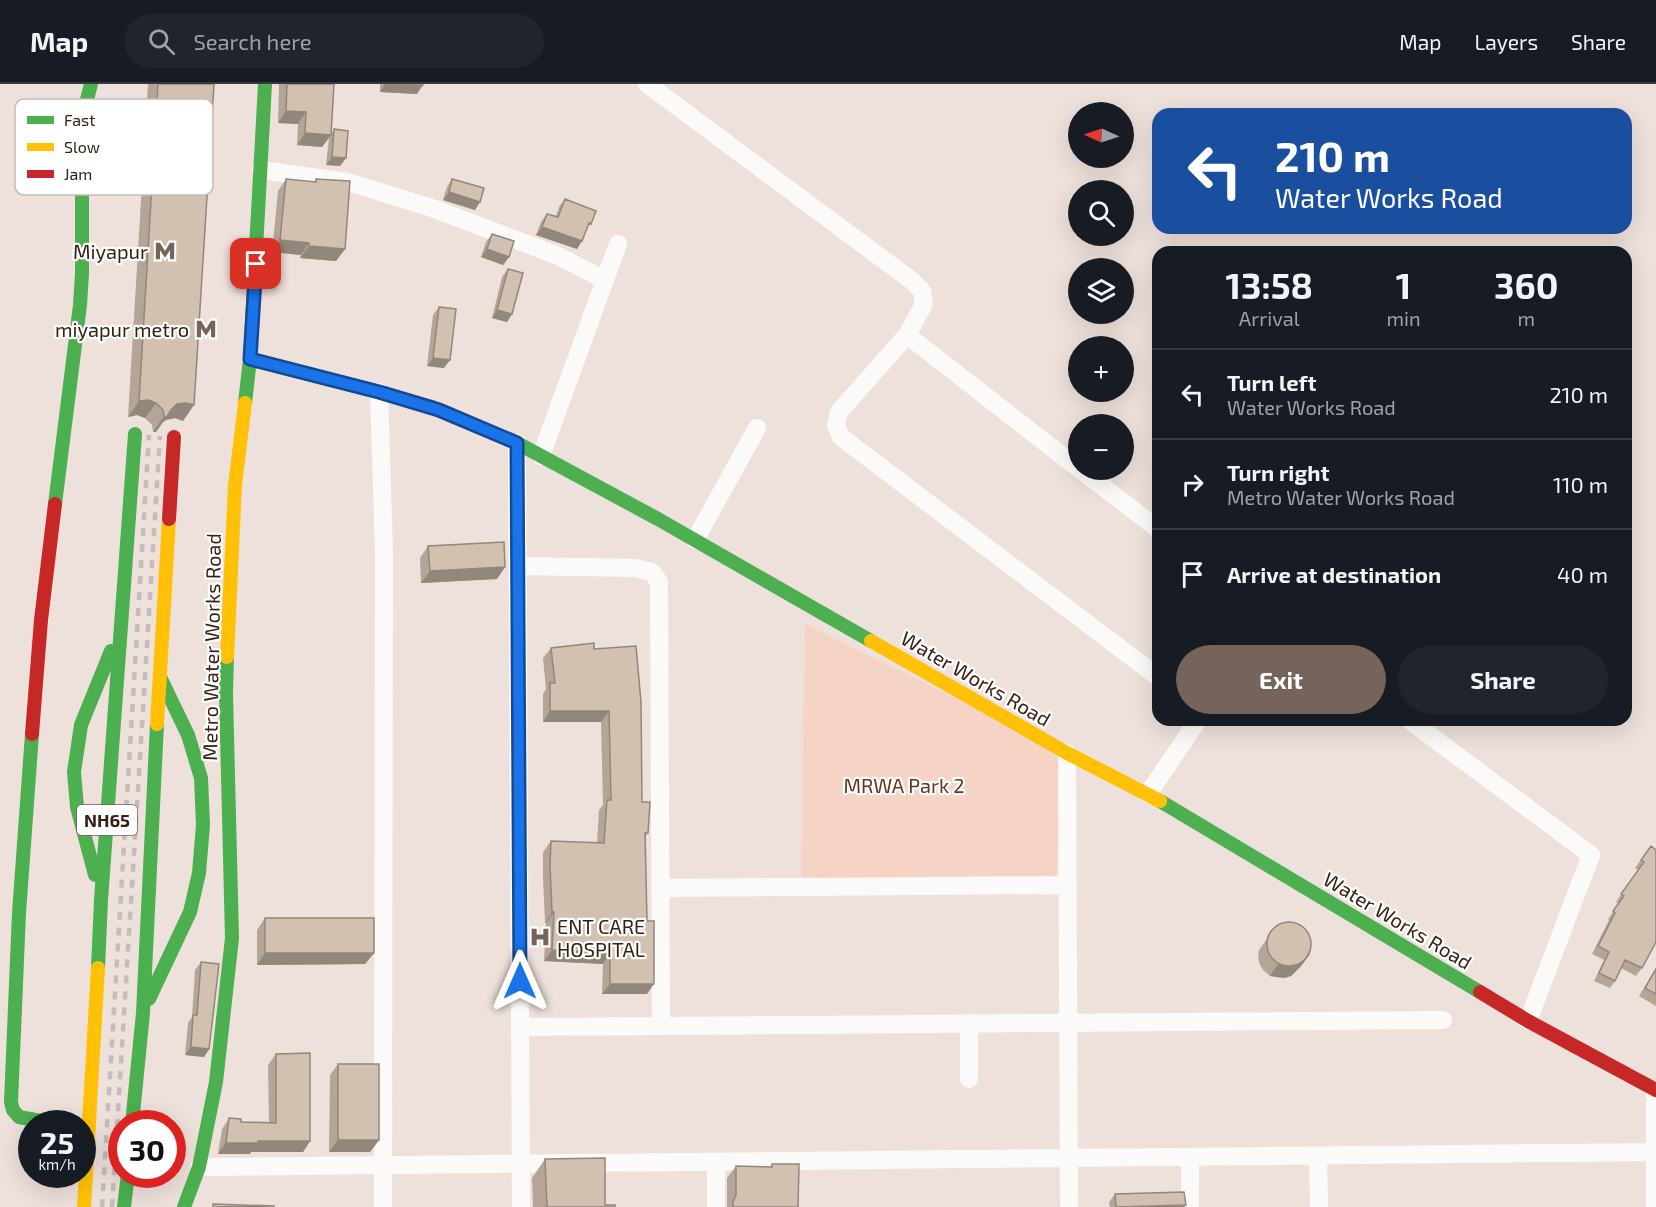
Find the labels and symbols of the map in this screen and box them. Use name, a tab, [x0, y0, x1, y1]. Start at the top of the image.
legend	[15, 99, 213, 195]
north arrow	[1068, 102, 1134, 168]
text: Fast	[64, 110, 95, 129]
text: Slow	[64, 137, 100, 156]
text: Jam	[64, 164, 92, 183]
pin	[230, 238, 281, 289]
place label: Miyapur	[73, 239, 148, 263]
metro station icon: Miyapur	[153, 239, 177, 263]
place label: miyapur metro	[55, 317, 189, 341]
metro station icon: miyapur metro	[194, 317, 218, 341]
street label: Metro Water Works Road	[197, 533, 225, 761]
street label: Water Works Road	[897, 625, 1055, 731]
park label: MRWA Park 2	[843, 773, 965, 797]
road number: NH65	[77, 805, 137, 835]
street label: Water Works Road	[1320, 866, 1476, 974]
place label: ENT CARE HOSPITAL	[557, 914, 645, 961]
hospital icon: ENT CARE HOSPITAL	[528, 925, 552, 949]
position arrow	[488, 949, 552, 1013]
speed limit sign: 30	[108, 1110, 186, 1188]

